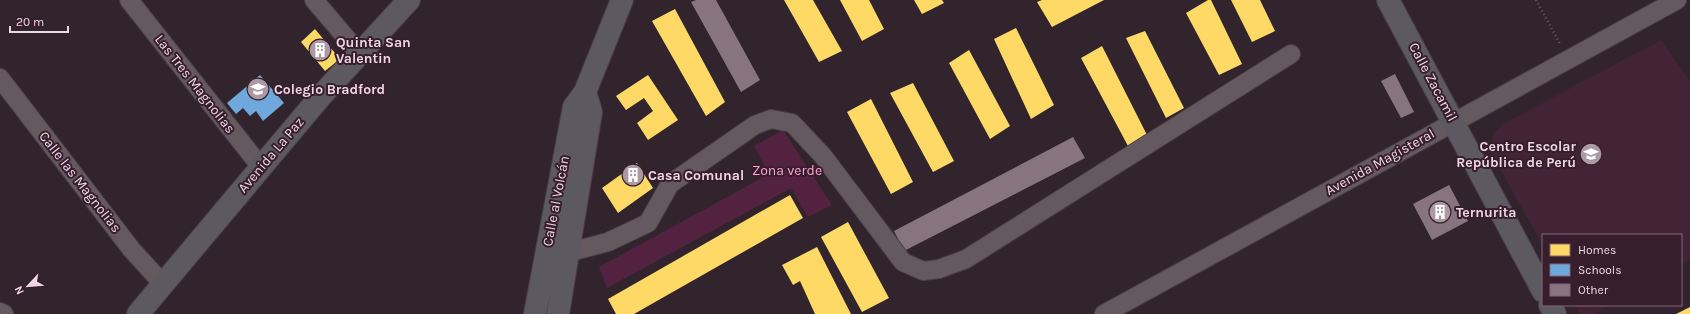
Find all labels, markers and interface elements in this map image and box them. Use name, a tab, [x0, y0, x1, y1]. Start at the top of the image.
scale bar	[10, 8, 68, 34]
text: 20 m	[16, 15, 44, 29]
street label: Las Tres Magnolias	[151, 31, 239, 137]
place label: Quinta San Valentin	[336, 34, 411, 67]
building icon: Quinta San Valentin	[307, 37, 333, 63]
street label: Calle Zacamil	[1405, 40, 1461, 124]
school or university icon: Colegio Bradford	[245, 76, 271, 102]
place label: Colegio Bradford	[274, 81, 385, 98]
street label: Avenida La Paz	[234, 114, 308, 196]
street label: Avenida Magisteral	[1323, 125, 1437, 199]
street label: Calle las Magnolias	[35, 128, 125, 236]
place label: Centro Escolar República de Perú	[1456, 138, 1576, 171]
school or university icon: Centro Escolar República de Perú	[1578, 141, 1604, 167]
street label: Calle al Volcán	[539, 154, 573, 248]
building icon: Casa Comunal	[620, 162, 646, 188]
park label: Zona verde	[752, 162, 822, 179]
place label: Casa Comunal	[648, 167, 744, 184]
building icon: Ternurita	[1427, 199, 1453, 225]
place label: Ternurita	[1456, 204, 1517, 221]
legend	[1542, 234, 1682, 306]
text: Homes	[1578, 243, 1616, 257]
text: Schools	[1578, 263, 1621, 277]
north arrow	[8, 266, 48, 306]
text: Other	[1578, 283, 1609, 297]
text: N	[12, 284, 27, 297]

